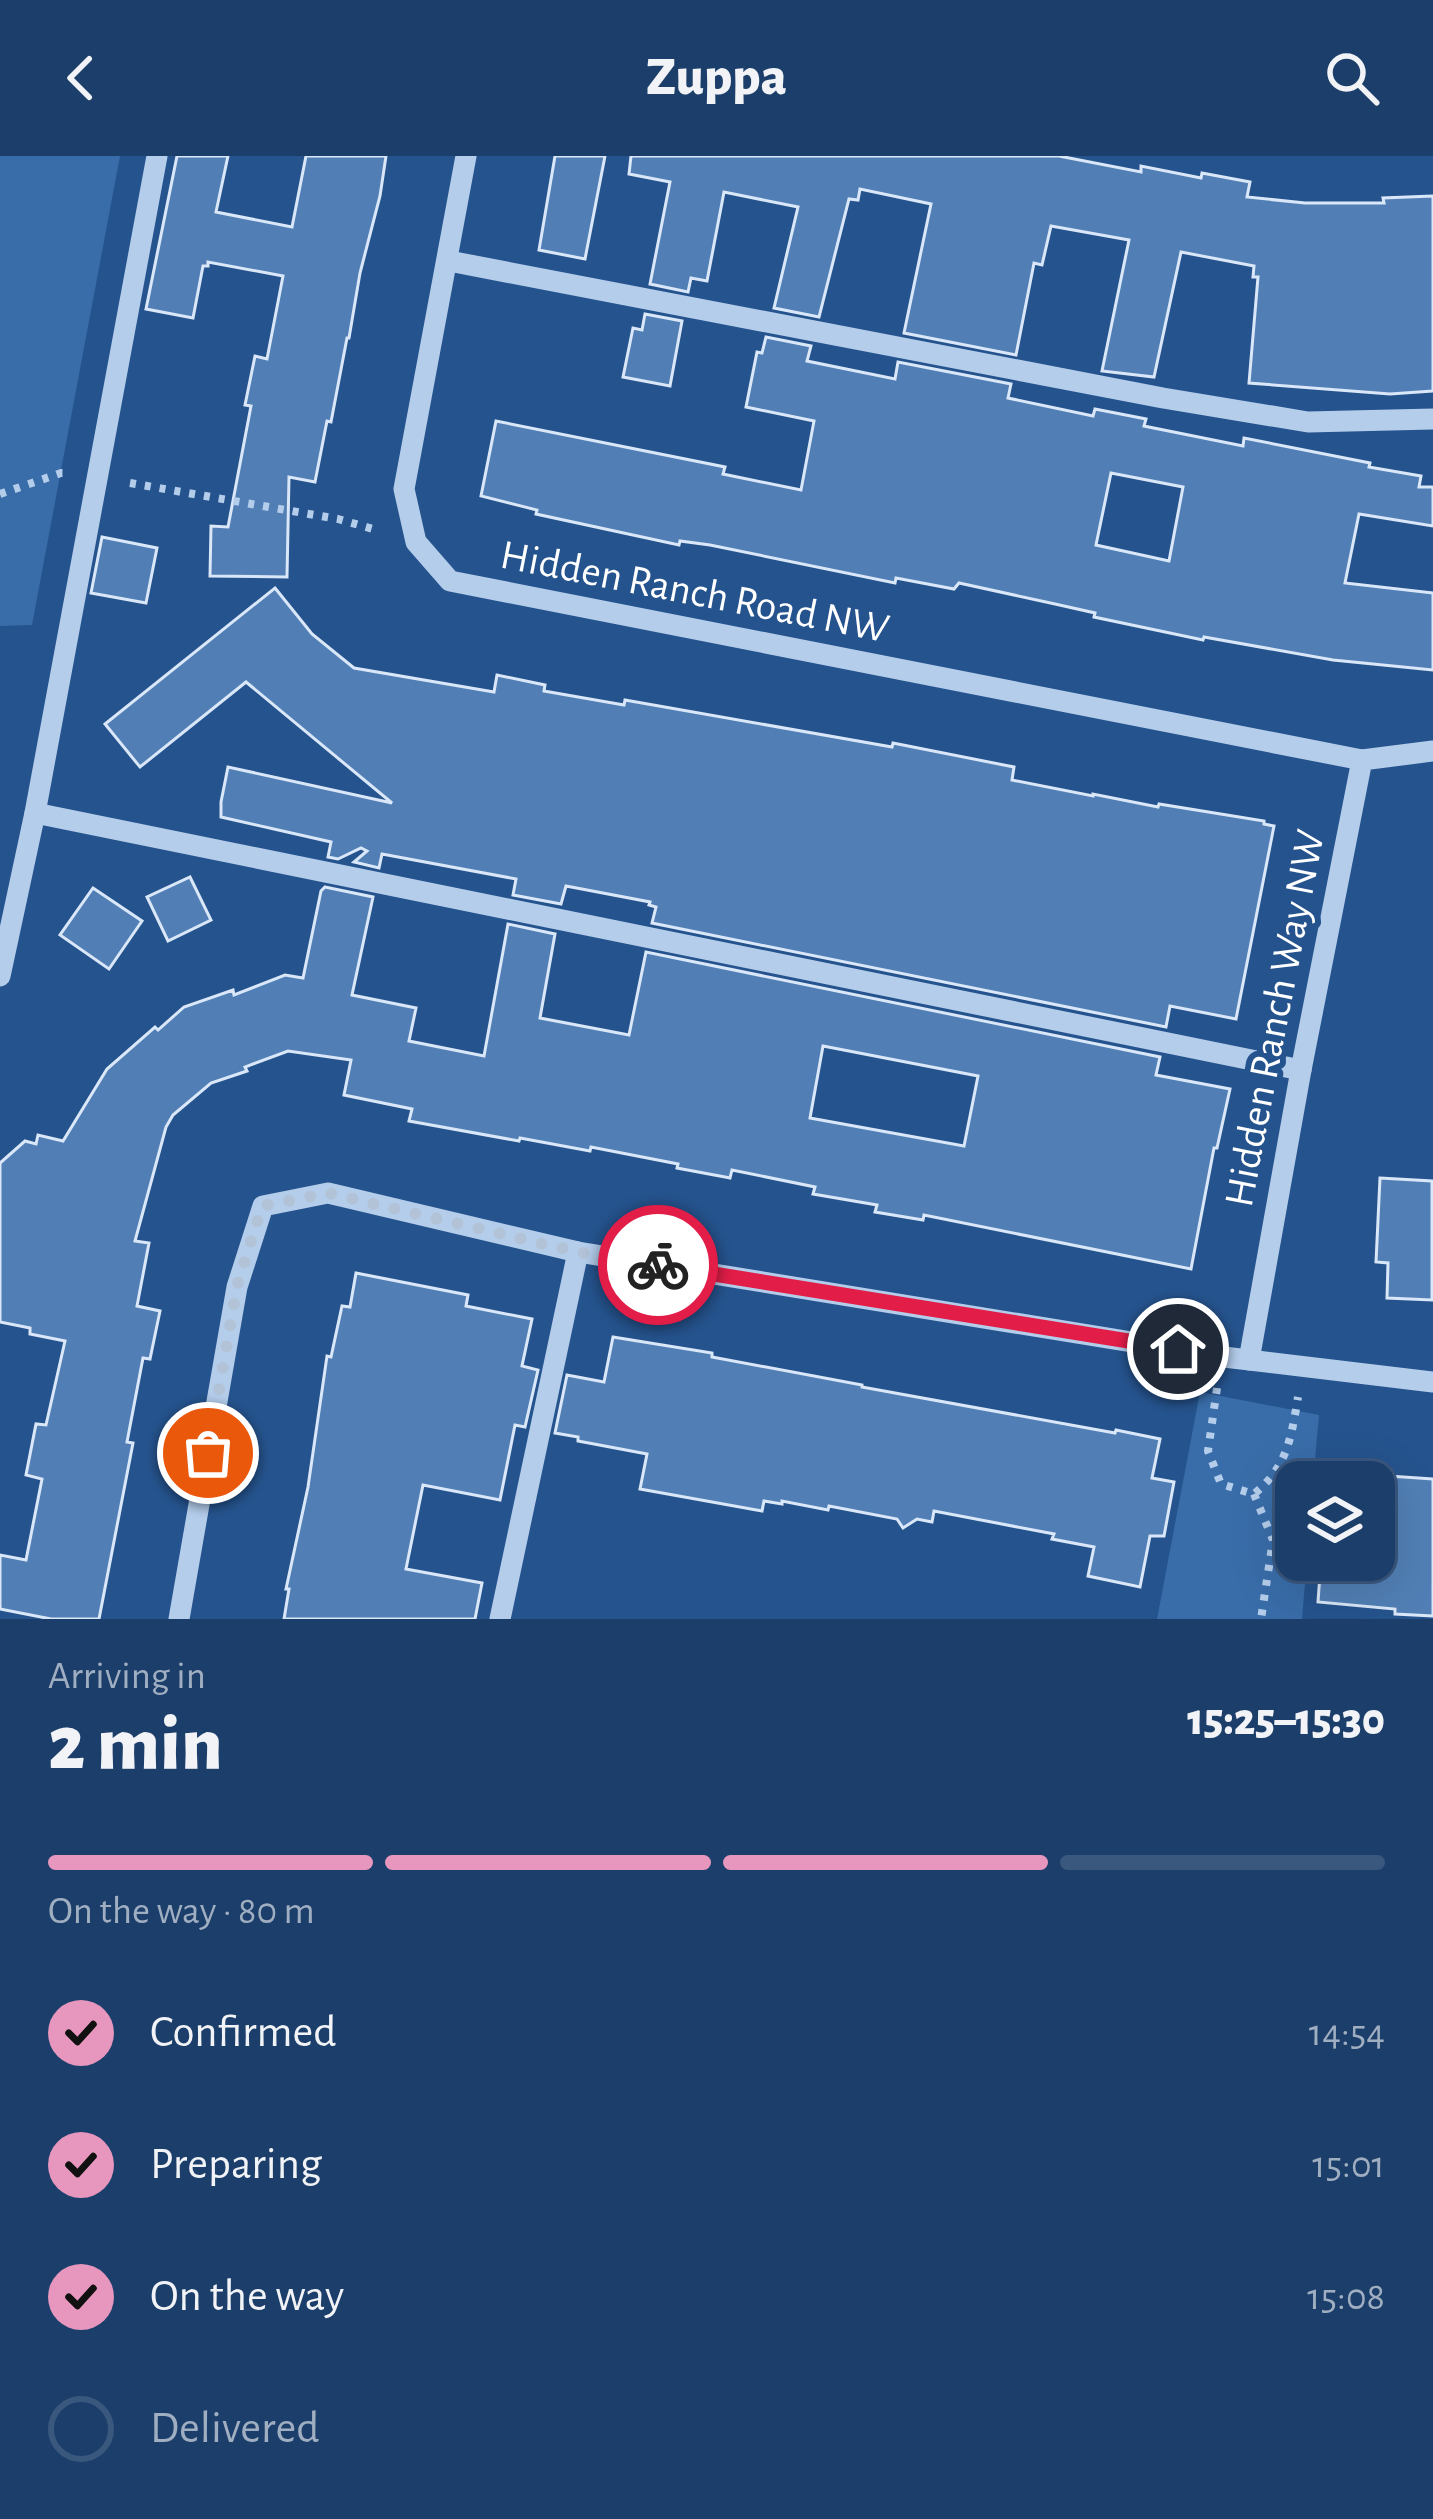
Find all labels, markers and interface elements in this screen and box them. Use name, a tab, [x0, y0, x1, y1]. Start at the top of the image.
icon: back	[48, 45, 114, 111]
icon: search	[1319, 45, 1385, 111]
text: Zuppa	[646, 51, 787, 105]
street label: Hidden Ranch Road NW	[497, 534, 893, 650]
street label: Hidden Ranch Way NW	[1218, 826, 1332, 1210]
courier	[598, 1205, 718, 1325]
icon: bike	[625, 1232, 691, 1298]
pin	[1127, 1298, 1229, 1400]
icon: home	[1145, 1316, 1211, 1382]
pin	[157, 1402, 259, 1504]
icon: bag	[175, 1420, 241, 1486]
map controls	[1275, 1461, 1395, 1581]
button: layers	[1275, 1461, 1395, 1581]
text: Arriving in	[48, 1657, 206, 1696]
text: 15:25–15:30	[1187, 1698, 1385, 1743]
text: 2 min	[48, 1706, 223, 1784]
text: On the way · 80 m	[48, 1892, 315, 1931]
icon: check	[48, 2000, 114, 2066]
text: Confirmed	[150, 2010, 336, 2055]
text: 14:54	[1309, 2014, 1385, 2053]
icon: check	[48, 2132, 114, 2198]
text: Preparing	[150, 2142, 322, 2187]
text: 15:01	[1312, 2146, 1385, 2185]
icon: check	[48, 2264, 114, 2330]
text: On the way	[150, 2274, 344, 2319]
text: 15:08	[1307, 2278, 1385, 2317]
text: Delivered	[150, 2406, 319, 2451]

